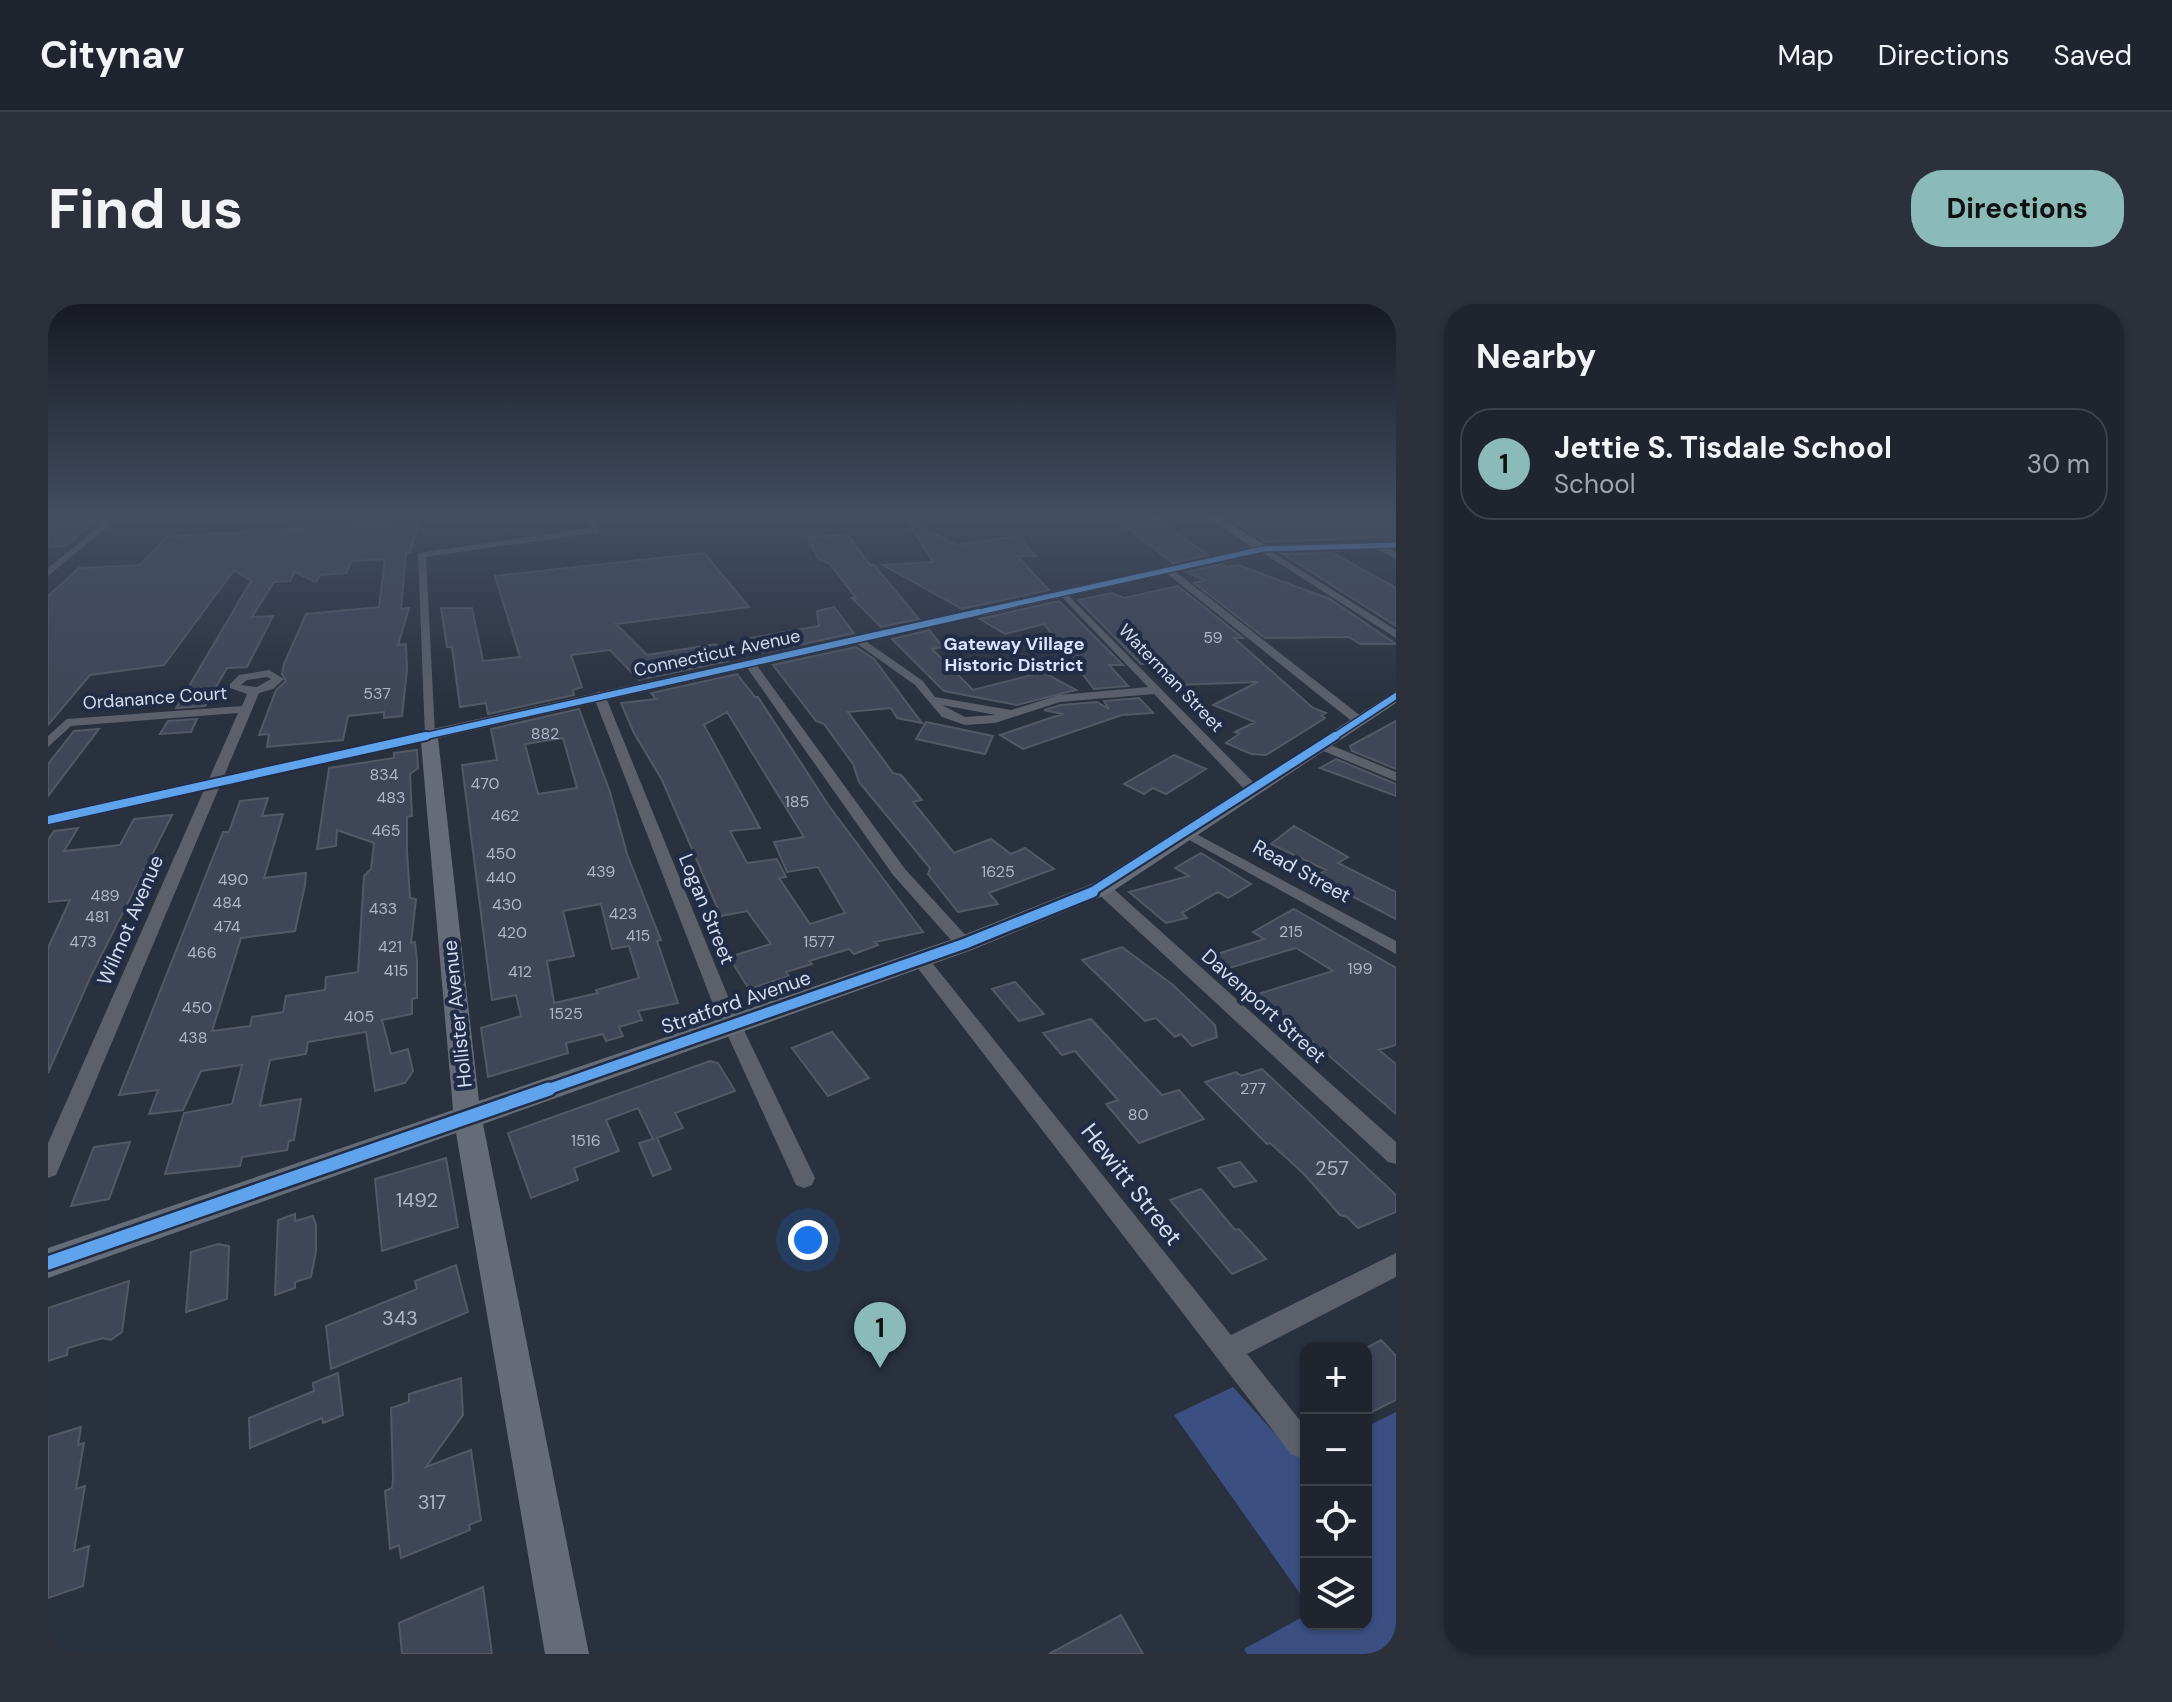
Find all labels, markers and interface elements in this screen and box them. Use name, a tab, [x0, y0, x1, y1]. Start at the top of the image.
text: Citynav	[40, 30, 184, 80]
text: Map	[1777, 37, 1834, 74]
text: Directions	[1878, 37, 2010, 74]
text: Saved	[2054, 37, 2132, 74]
button: Directions	[1911, 170, 2124, 247]
text: Find us	[48, 172, 243, 245]
text: Nearby	[1476, 334, 1596, 379]
text: Jettie S. Tisdale School	[1554, 428, 1892, 467]
text: 1	[1499, 447, 1509, 481]
text: 30 m	[2027, 447, 2090, 481]
text: School	[1554, 467, 1636, 501]
street label: Waterman Street	[1113, 619, 1229, 737]
street label: Connecticut Avenue	[632, 624, 802, 682]
house number: 59	[1203, 627, 1223, 648]
district label: Gateway Village Historic District	[943, 632, 1085, 677]
street label: Ordanance Court	[82, 681, 228, 715]
house number: 537	[363, 683, 391, 704]
house number: 882	[531, 723, 559, 744]
house number: 834	[370, 764, 399, 785]
house number: 470	[471, 773, 500, 794]
house number: 483	[377, 787, 405, 808]
house number: 185	[785, 791, 809, 812]
house number: 462	[491, 805, 519, 826]
house number: 465	[371, 820, 401, 841]
street label: Read Street	[1248, 833, 1356, 909]
house number: 450	[486, 843, 516, 864]
street label: Logan Street	[673, 850, 741, 968]
street label: Wilmot Avenue	[91, 851, 169, 989]
house number: 439	[587, 861, 615, 882]
house number: 1625	[981, 861, 1015, 882]
house number: 440	[486, 867, 516, 888]
house number: 490	[218, 869, 248, 890]
house number: 489	[90, 885, 120, 906]
house number: 484	[212, 892, 242, 913]
house number: 430	[492, 894, 522, 915]
house number: 433	[369, 898, 397, 919]
house number: 423	[609, 903, 637, 924]
house number: 481	[85, 906, 109, 927]
house number: 474	[213, 916, 241, 937]
house number: 215	[1279, 921, 1303, 942]
house number: 420	[497, 922, 527, 943]
house number: 415	[626, 925, 650, 946]
house number: 473	[69, 931, 97, 952]
house number: 1577	[803, 931, 835, 952]
house number: 421	[378, 936, 402, 957]
street label: Hollister Avenue	[436, 939, 478, 1089]
house number: 466	[187, 942, 217, 963]
street label: Davenport Street	[1196, 943, 1332, 1069]
house number: 199	[1347, 958, 1373, 979]
house number: 415	[384, 960, 408, 981]
house number: 412	[508, 961, 532, 982]
street label: Stratford Avenue	[658, 964, 814, 1040]
house number: 450	[182, 997, 212, 1018]
house number: 1525	[549, 1003, 583, 1024]
house number: 405	[344, 1006, 374, 1027]
house number: 438	[179, 1027, 207, 1048]
house number: 277	[1240, 1078, 1266, 1099]
house number: 80	[1128, 1104, 1148, 1125]
street label: Hewitt Street	[1075, 1117, 1189, 1251]
house number: 1516	[571, 1130, 601, 1151]
house number: 257	[1315, 1155, 1349, 1181]
house number: 1492	[396, 1187, 438, 1213]
your location	[788, 1220, 828, 1260]
pin: 1	[854, 1302, 906, 1368]
house number: 343	[382, 1305, 418, 1331]
map controls	[1300, 1342, 1372, 1630]
button: +	[1300, 1342, 1372, 1414]
button: −	[1300, 1414, 1372, 1486]
button: locate	[1300, 1486, 1372, 1558]
house number: 317	[418, 1489, 446, 1515]
button: layers	[1300, 1558, 1372, 1630]

